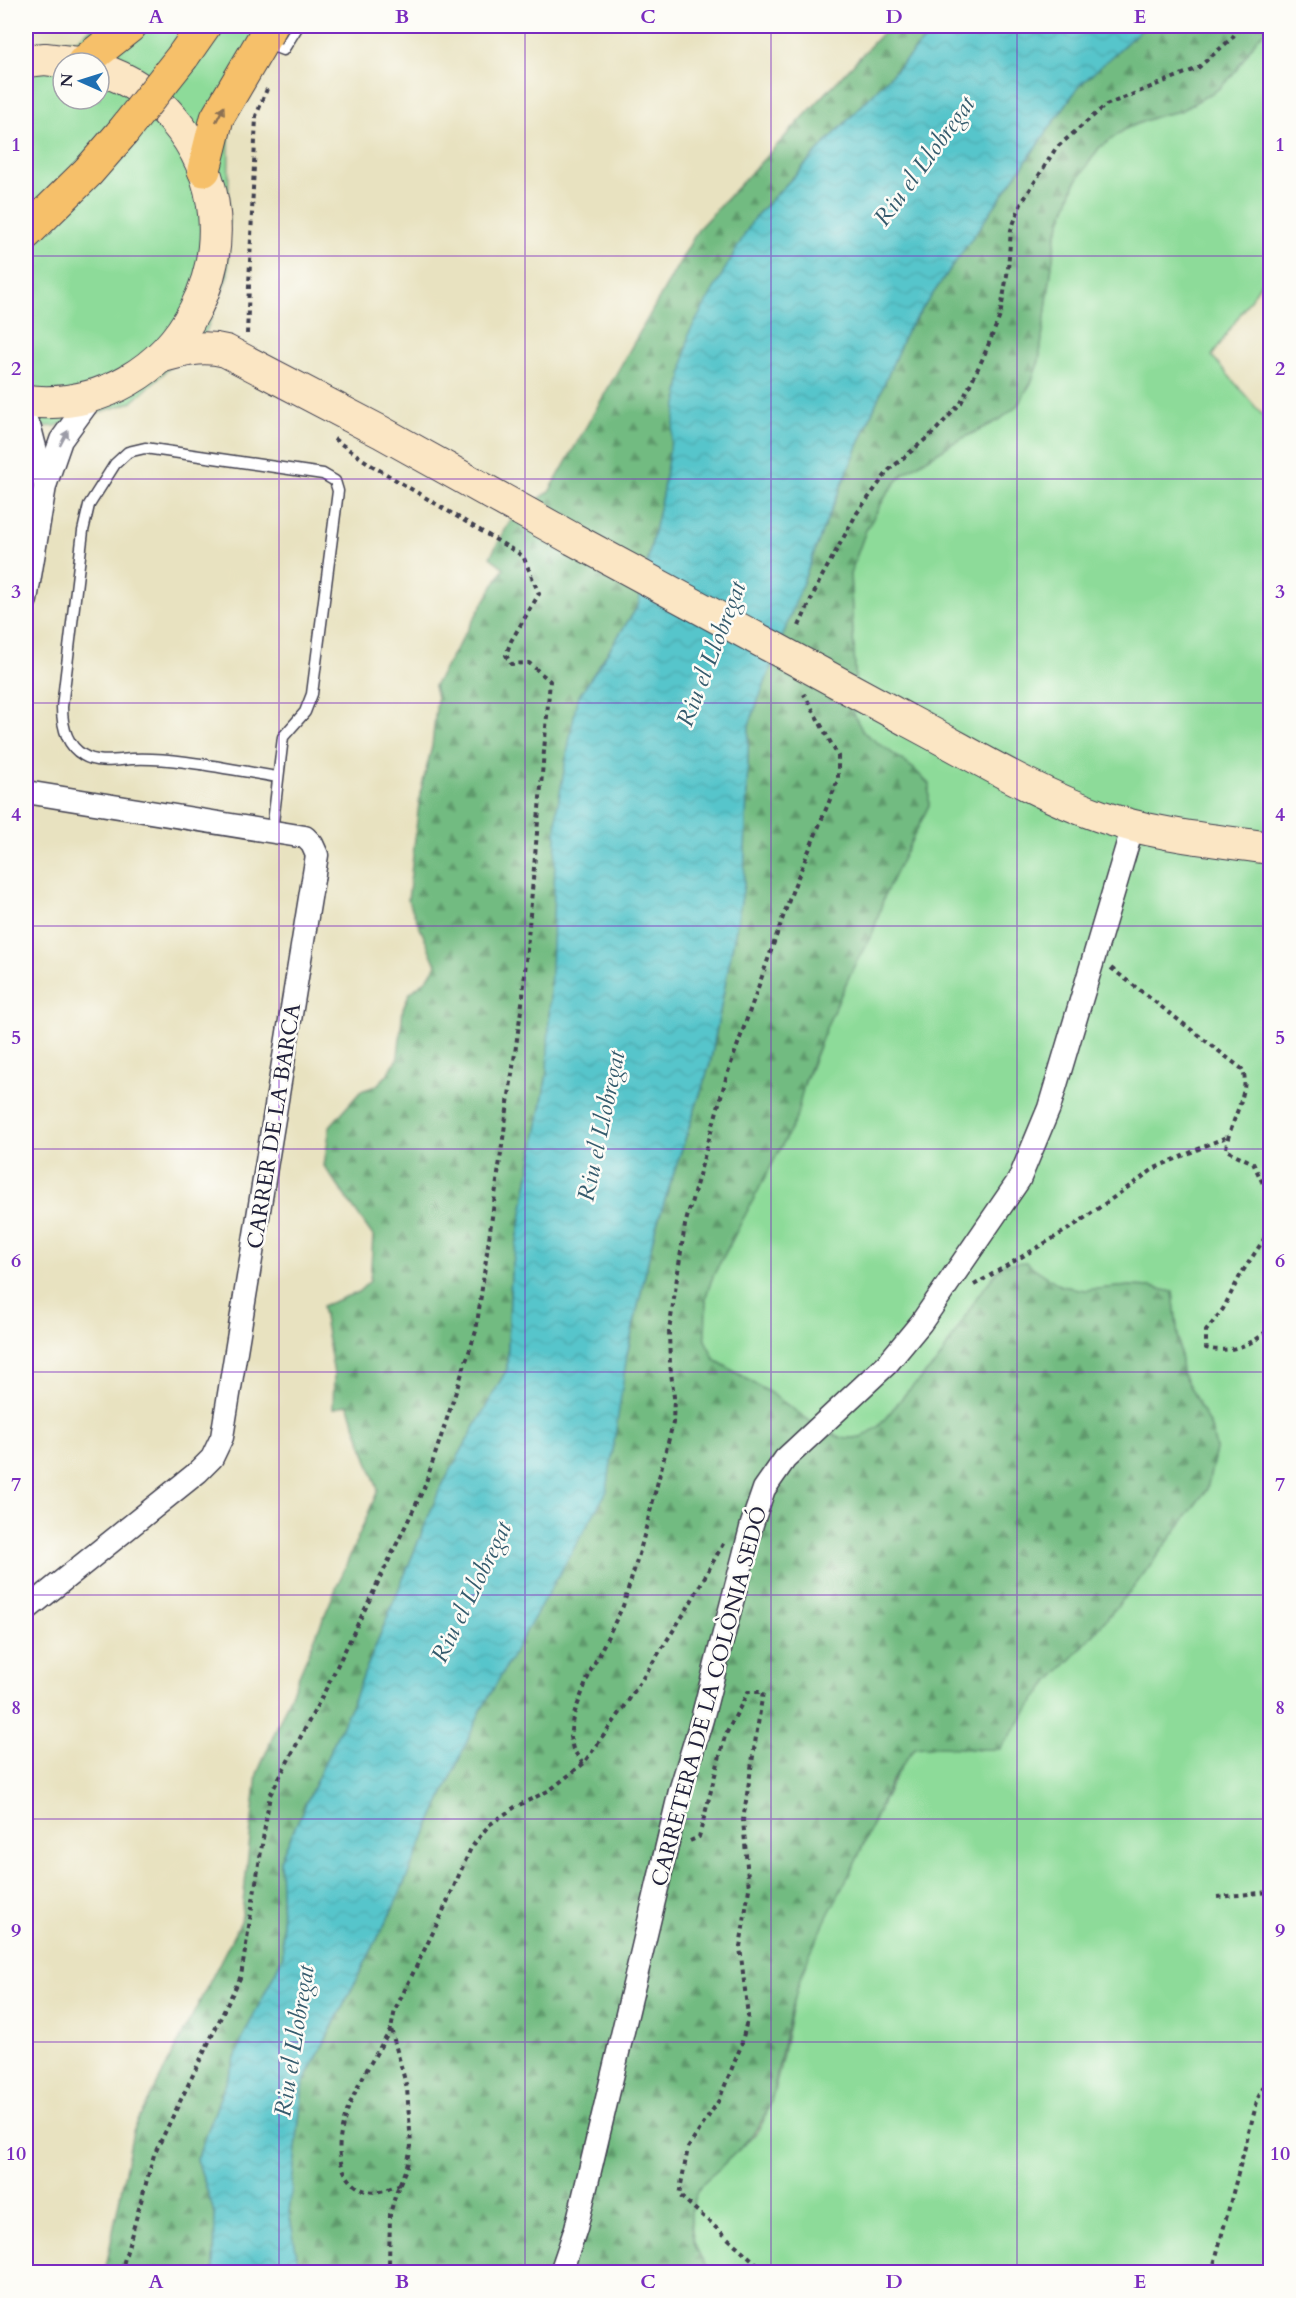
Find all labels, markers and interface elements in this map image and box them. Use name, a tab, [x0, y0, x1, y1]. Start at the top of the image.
text: A	[148, 3, 164, 30]
text: B	[395, 3, 409, 30]
text: C	[640, 3, 656, 30]
text: D	[885, 3, 903, 30]
text: E	[1134, 3, 1146, 30]
north arrow	[51, 51, 111, 111]
text: N	[56, 73, 78, 88]
water label: Riu el Llobregat	[866, 89, 983, 233]
one-way arrow	[215, 105, 225, 123]
text: 1	[11, 131, 21, 158]
text: 1	[1275, 131, 1285, 158]
text: 2	[11, 355, 21, 382]
text: 2	[1275, 355, 1285, 382]
one-way arrow	[59, 429, 69, 446]
water label: Riu el Llobregat	[669, 576, 755, 732]
text: 3	[11, 578, 21, 605]
text: 3	[1275, 578, 1285, 605]
text: 4	[11, 801, 21, 828]
text: 4	[1275, 801, 1285, 828]
street label: CARRER DE LA BARCA	[240, 1001, 308, 1251]
text: 5	[11, 1024, 21, 1051]
text: 5	[1275, 1024, 1285, 1051]
water label: Riu el Llobregat	[569, 1047, 634, 1204]
text: 6	[11, 1247, 21, 1274]
text: 6	[1275, 1247, 1285, 1274]
text: 7	[11, 1471, 21, 1498]
text: 7	[1275, 1471, 1285, 1498]
street label: CARRETERA DE LA COLÒNIA SEDÓ	[644, 1504, 774, 1890]
water label: Riu el Llobregat	[423, 1515, 520, 1668]
text: 8	[11, 1694, 21, 1721]
text: 8	[1275, 1694, 1285, 1721]
text: 9	[11, 1917, 21, 1944]
text: 9	[1275, 1917, 1285, 1944]
water label: Riu el Llobregat	[266, 1962, 323, 2119]
text: 10	[6, 2140, 26, 2167]
text: 10	[1270, 2140, 1290, 2167]
text: A	[148, 2268, 164, 2295]
text: B	[395, 2268, 409, 2295]
text: C	[640, 2268, 656, 2295]
text: D	[885, 2268, 903, 2295]
text: E	[1134, 2268, 1146, 2295]

